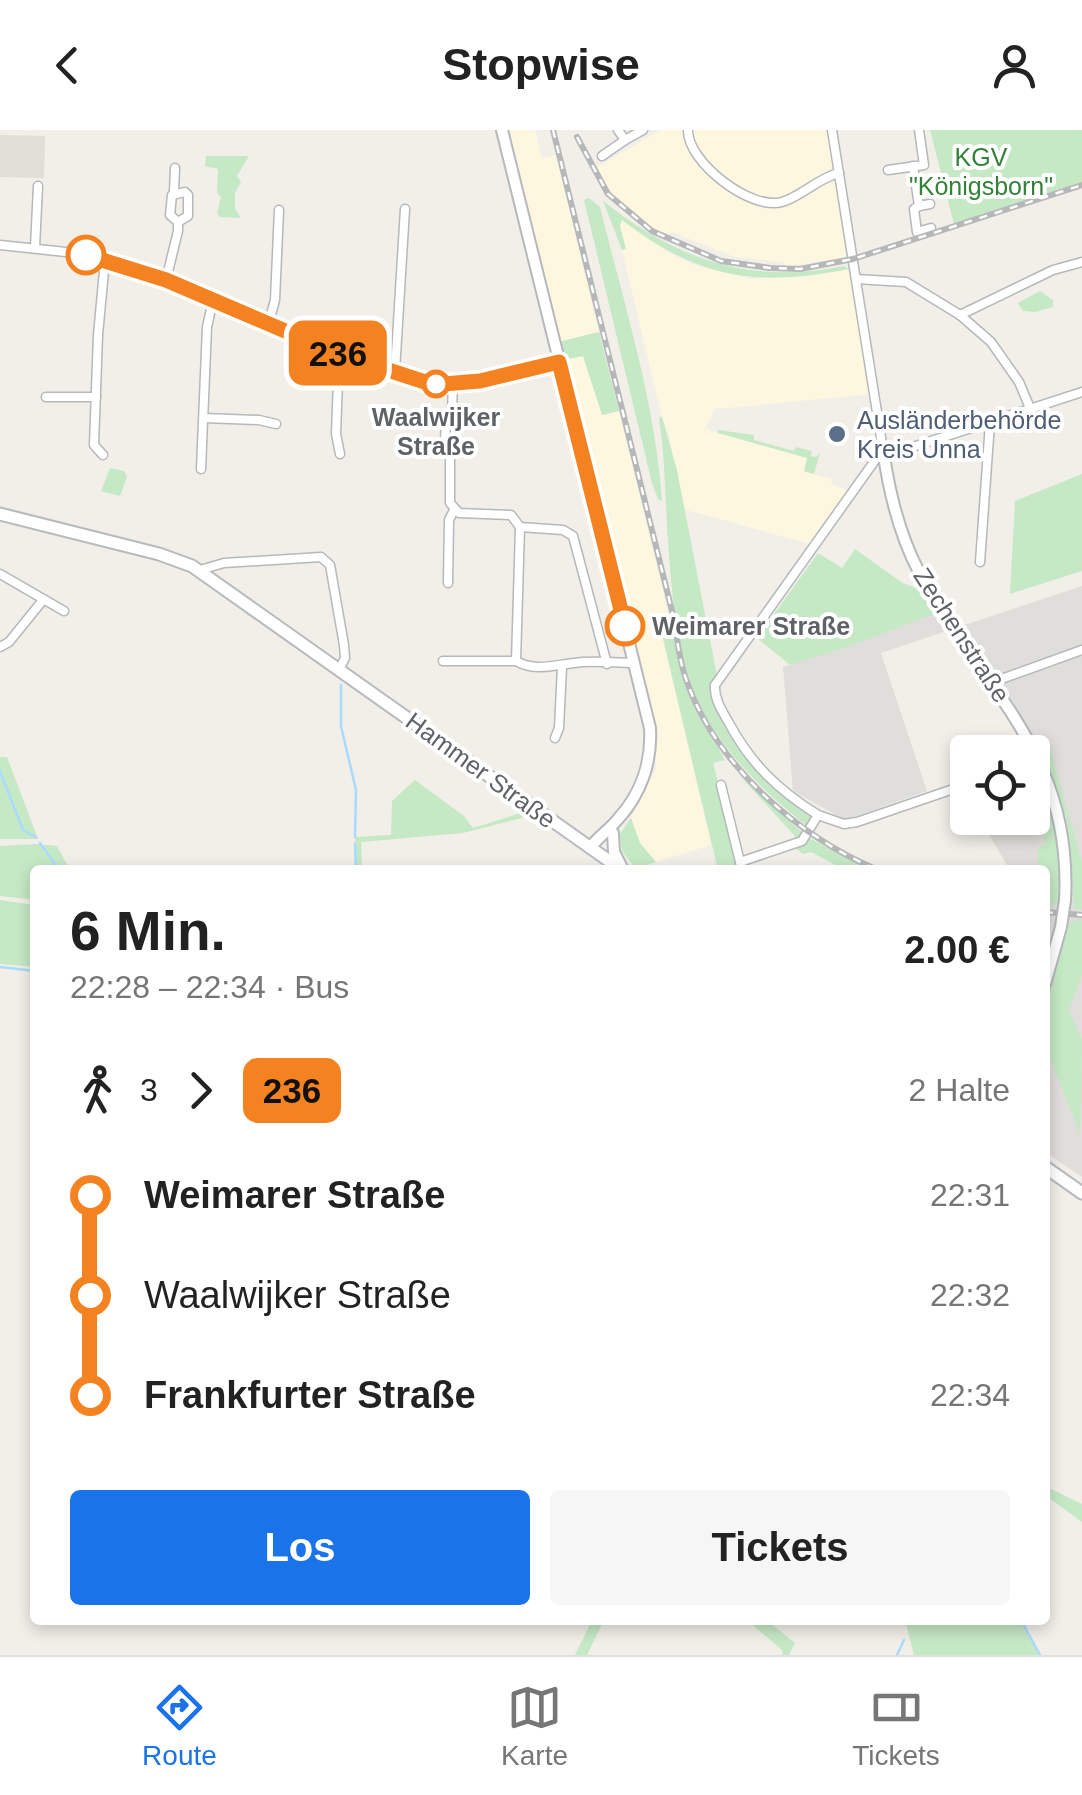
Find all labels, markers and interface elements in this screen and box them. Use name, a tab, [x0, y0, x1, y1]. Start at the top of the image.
icon: back	[40, 38, 95, 93]
icon: person	[987, 38, 1042, 93]
text: Stopwise	[442, 39, 640, 90]
park label: KGV "Königsborn"	[909, 143, 1053, 200]
unlabelled marker	[67, 236, 105, 274]
line badge: 236	[280, 320, 396, 386]
text: 236	[309, 334, 367, 373]
marker: Waalwijker Straße	[423, 371, 449, 397]
place label: Waalwijker Straße	[372, 403, 500, 460]
place label: Ausländerbehörde Kreis Unna	[857, 406, 1061, 463]
marker: Ausländerbehörde Kreis Unna	[826, 423, 848, 445]
street label: Zechenstraße	[908, 563, 1016, 707]
marker: Weimarer Straße	[606, 607, 644, 645]
place label: Weimarer Straße	[652, 612, 850, 640]
street label: Hammer Straße	[401, 706, 561, 834]
map controls	[950, 735, 1050, 835]
button: locate	[950, 735, 1050, 835]
text: 6 Min.	[70, 900, 226, 962]
text: 2.00 €	[904, 929, 1010, 971]
text: 22:28 – 22:34 · Bus	[70, 969, 349, 1005]
icon: walk	[70, 1063, 125, 1118]
icon: forward	[173, 1063, 228, 1118]
text: 236	[263, 1071, 321, 1110]
text: 3	[140, 1072, 158, 1108]
text: 2 Halte	[909, 1072, 1010, 1108]
text: Weimarer Straße	[144, 1174, 445, 1216]
text: 22:31	[930, 1177, 1010, 1213]
text: Waalwijker Straße	[144, 1274, 451, 1316]
text: 22:32	[930, 1277, 1010, 1313]
text: Frankfurter Straße	[144, 1374, 476, 1416]
text: 22:34	[930, 1377, 1010, 1413]
button: Los	[70, 1490, 530, 1605]
button: Tickets	[550, 1490, 1010, 1605]
tab: Route	[142, 1680, 217, 1772]
tab: Karte	[501, 1680, 568, 1772]
tab: Tickets	[852, 1680, 940, 1772]

